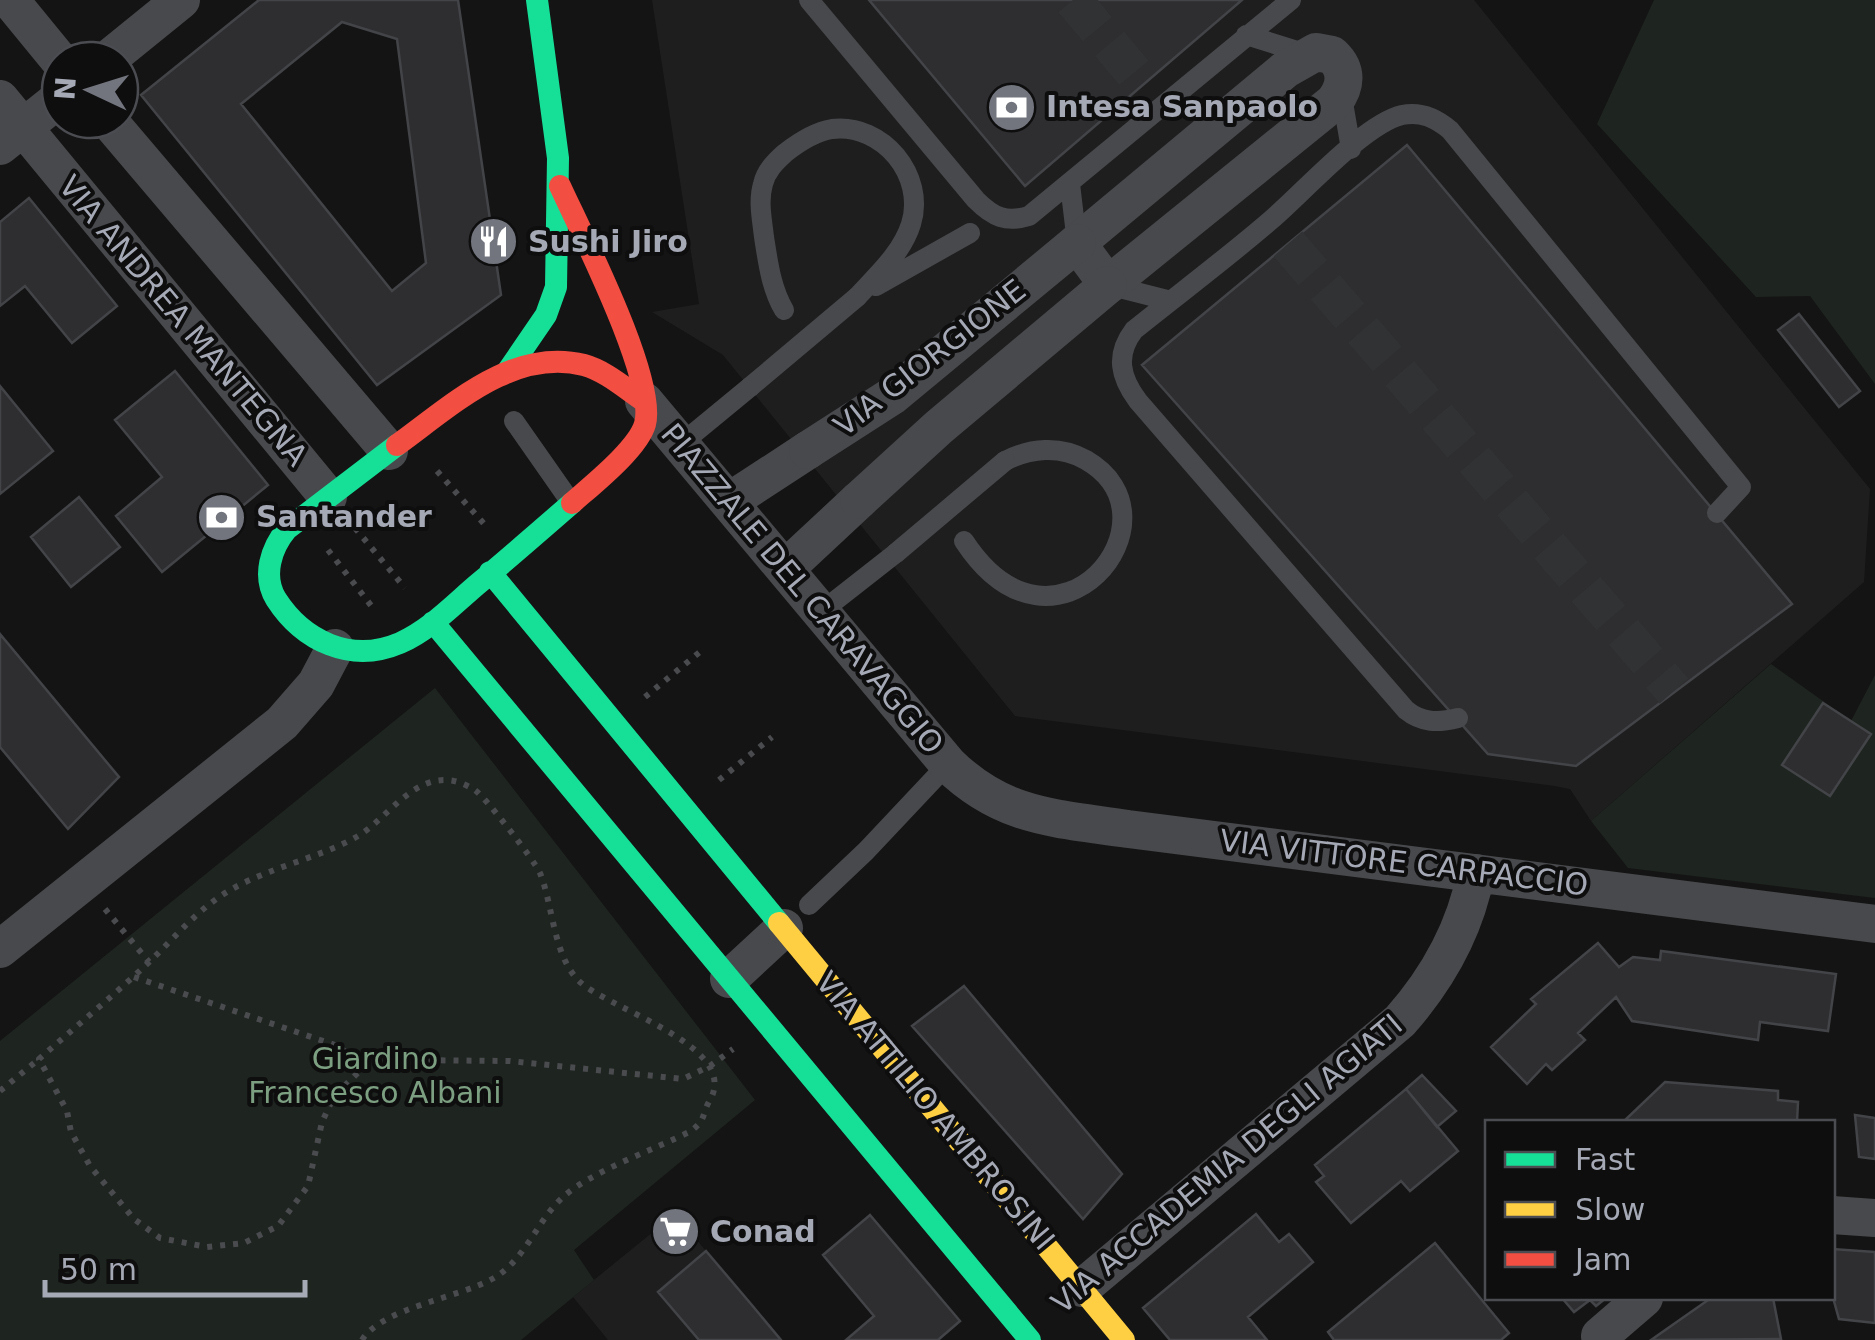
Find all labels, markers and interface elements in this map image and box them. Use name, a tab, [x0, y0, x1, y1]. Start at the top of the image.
north arrow	[40, 40, 140, 140]
text: N	[48, 75, 83, 101]
bank icon: Intesa Sanpaolo	[985, 81, 1037, 133]
place label: Intesa Sanpaolo	[1046, 89, 1318, 124]
street label: VIA ANDREA MANTEGNA	[52, 169, 315, 473]
restaurant icon: Sushi Jiro	[467, 216, 519, 268]
place label: Sushi Jiro	[528, 224, 688, 259]
street label: VIA GIORGIONE	[827, 272, 1032, 443]
street label: PIAZZALE DEL CARAVAGGIO	[654, 417, 951, 761]
bank icon: Santander	[195, 491, 247, 543]
place label: Santander	[256, 499, 432, 534]
street label: VIA VITTORE CARPACCIO	[1218, 823, 1590, 902]
street label: VIA ATTILIO AMBROSINI	[809, 965, 1062, 1257]
street label: VIA ACCADEMIA DEGLI AGIATI	[1044, 1007, 1409, 1321]
park label: Giardino Francesco Albani	[248, 1041, 502, 1110]
legend	[1485, 1120, 1835, 1300]
text: Fast	[1575, 1142, 1636, 1177]
text: Slow	[1575, 1192, 1645, 1227]
supermarket icon: Conad	[649, 1206, 701, 1258]
place label: Conad	[710, 1214, 816, 1249]
scale bar	[45, 1235, 305, 1297]
text: Jam	[1573, 1242, 1631, 1277]
text: 50 m	[60, 1252, 137, 1287]

